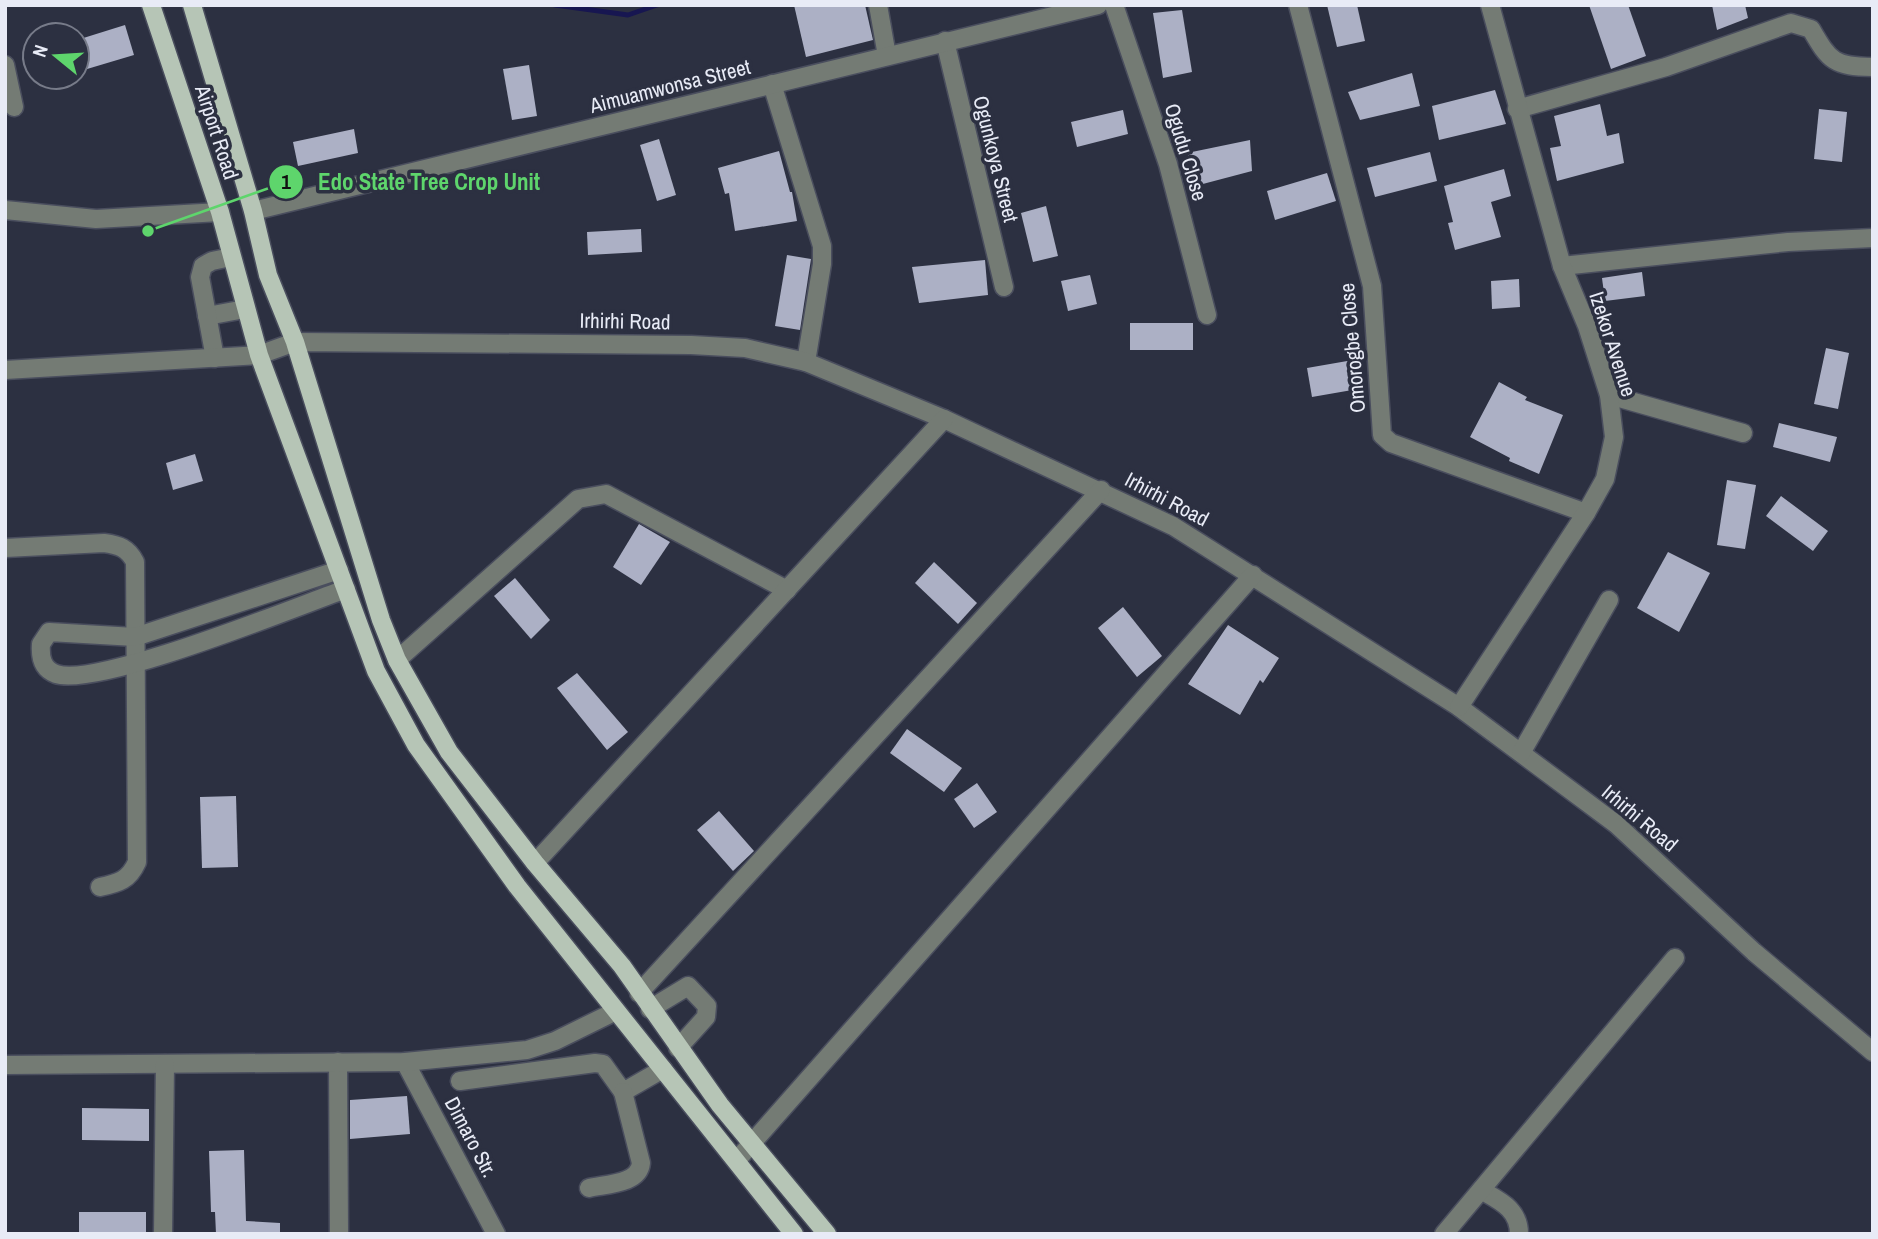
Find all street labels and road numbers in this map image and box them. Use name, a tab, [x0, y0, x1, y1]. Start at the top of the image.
street label: Aimuamwonsa Street	[586, 52, 754, 120]
street label: Airport Road	[188, 80, 246, 183]
street label: Ogunkoya Street	[966, 93, 1026, 225]
street label: Ogudu Close	[1157, 100, 1215, 204]
street label: Omorogbe Close	[1332, 282, 1372, 414]
street label: Izekor Avenue	[1582, 288, 1644, 400]
street label: Irhirhi Road	[579, 306, 671, 336]
street label: Irhirhi Road	[1120, 465, 1214, 533]
street label: Irhirhi Road	[1596, 778, 1684, 858]
street label: Dimaro Str.	[438, 1092, 504, 1182]

